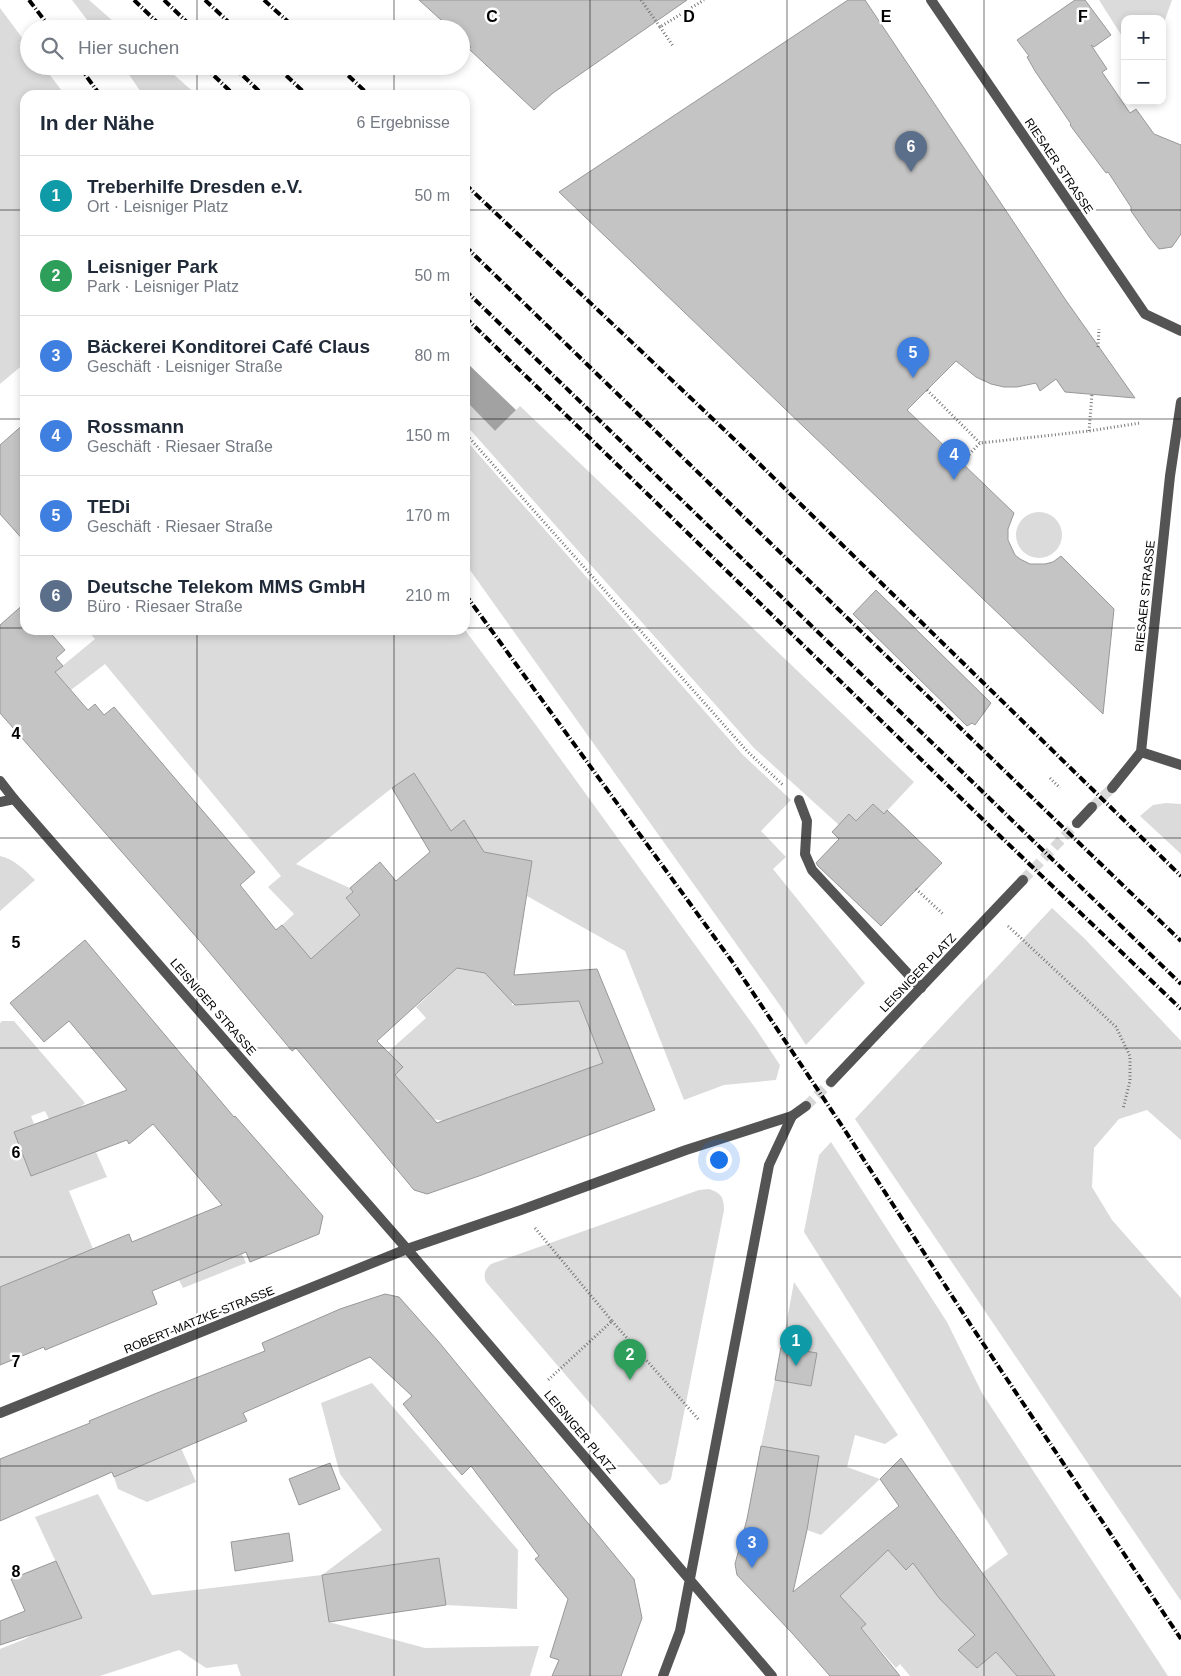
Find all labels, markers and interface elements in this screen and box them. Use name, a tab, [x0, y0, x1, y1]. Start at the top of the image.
text: C	[486, 8, 498, 25]
text: D	[683, 8, 695, 25]
text: E	[881, 8, 892, 25]
text: F	[1078, 8, 1088, 25]
map controls	[1121, 15, 1166, 105]
button: +	[1121, 15, 1166, 60]
search box	[20, 20, 470, 75]
icon: search	[38, 34, 66, 62]
text: Hier suchen	[78, 37, 179, 58]
button: −	[1121, 60, 1166, 105]
text: In der Nähe	[40, 111, 154, 134]
text: 6 Ergebnisse	[357, 114, 450, 131]
street label: RIESAER STRASSE	[1022, 116, 1096, 216]
pin: 6	[895, 131, 927, 172]
text: Treberhilfe Dresden e.V.	[87, 176, 303, 197]
text: 1	[52, 187, 60, 204]
text: 50 m	[414, 187, 450, 204]
text: Ort · Leisniger Platz	[87, 198, 228, 215]
text: Leisniger Park	[87, 256, 218, 277]
text: 2	[52, 267, 60, 284]
text: 50 m	[414, 267, 450, 284]
text: Park · Leisniger Platz	[87, 278, 239, 295]
text: Bäckerei Konditorei Café Claus	[87, 336, 370, 357]
pin: 5	[897, 337, 929, 378]
text: 3	[52, 347, 60, 364]
text: 80 m	[414, 347, 450, 364]
text: Geschäft · Leisniger Straße	[87, 358, 283, 375]
text: Rossmann	[87, 416, 184, 437]
text: 4	[52, 427, 60, 444]
text: 150 m	[406, 427, 450, 444]
text: Geschäft · Riesaer Straße	[87, 438, 273, 455]
pin: 4	[938, 439, 970, 480]
text: TEDi	[87, 496, 130, 517]
text: 5	[52, 507, 60, 524]
text: 170 m	[406, 507, 450, 524]
text: Geschäft · Riesaer Straße	[87, 518, 273, 535]
street label: RIESAER STRASSE	[1132, 540, 1158, 652]
text: Deutsche Telekom MMS GmbH	[87, 576, 365, 597]
text: 6	[52, 587, 60, 604]
text: 210 m	[406, 587, 450, 604]
text: Büro · Riesaer Straße	[87, 598, 243, 615]
text: 4	[12, 725, 21, 742]
street label: LEISNIGER PLATZ	[877, 931, 959, 1015]
text: 5	[12, 934, 21, 951]
street label: LEISNIGER STRASSE	[167, 956, 259, 1058]
text: 6	[12, 1144, 21, 1161]
your location	[706, 1147, 732, 1173]
street label: ROBERT-MATZKE-STRASSE	[122, 1283, 276, 1357]
pin: 1	[780, 1325, 812, 1366]
pin: 2	[614, 1339, 646, 1380]
text: 7	[12, 1353, 21, 1370]
street label: LEISNIGER PLATZ	[541, 1388, 619, 1476]
pin: 3	[736, 1527, 768, 1568]
text: 8	[12, 1563, 21, 1580]

